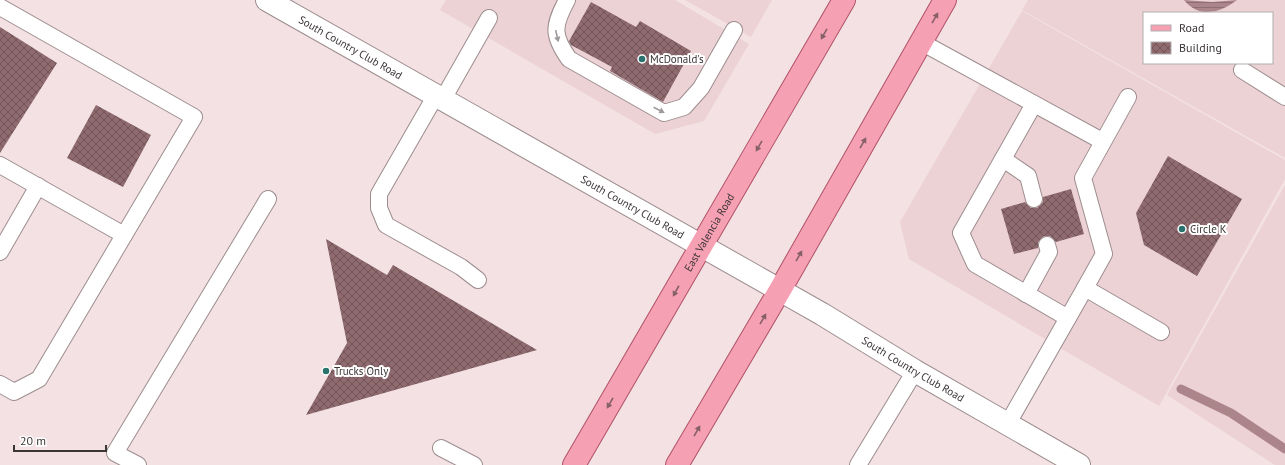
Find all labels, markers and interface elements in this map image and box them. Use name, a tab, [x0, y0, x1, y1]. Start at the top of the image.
street label: South Country Club Road	[296, 12, 405, 82]
one-way arrow	[931, 12, 938, 24]
legend	[1143, 12, 1273, 64]
text: Road	[1179, 20, 1204, 35]
one-way arrow	[821, 28, 828, 40]
one-way arrow	[555, 30, 561, 43]
text: Building	[1179, 40, 1222, 55]
place label: McDonald's	[650, 52, 704, 66]
marker: McDonald's	[637, 54, 647, 64]
one-way arrow	[653, 107, 665, 113]
one-way arrow	[860, 137, 867, 149]
one-way arrow	[756, 140, 763, 152]
street label: South Country Club Road	[578, 172, 687, 242]
street label: East Valencia Road	[681, 191, 737, 274]
place label: Circle K	[1190, 222, 1227, 236]
marker: Circle K	[1177, 224, 1187, 234]
one-way arrow	[795, 250, 802, 262]
one-way arrow	[672, 285, 679, 297]
one-way arrow	[759, 313, 766, 325]
street label: South Country Club Road	[859, 333, 967, 405]
place label: Trucks Only	[334, 364, 389, 378]
marker: Trucks Only	[321, 366, 331, 376]
one-way arrow	[606, 397, 613, 409]
one-way arrow	[694, 425, 701, 437]
scale bar	[14, 427, 106, 453]
text: 20 m	[20, 433, 46, 448]

